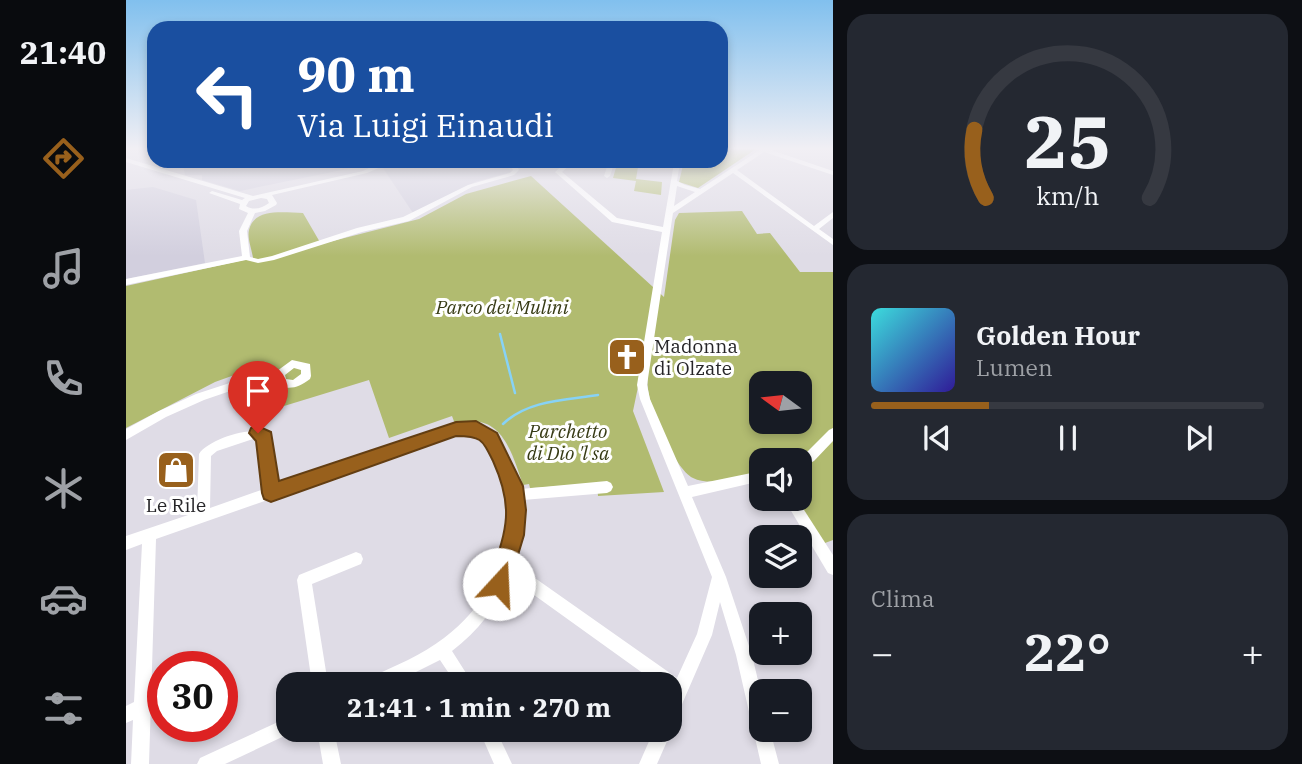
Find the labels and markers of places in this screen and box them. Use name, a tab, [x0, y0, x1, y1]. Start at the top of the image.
place label: Madonna di Olzate	[654, 334, 738, 380]
church icon: Madonna di Olzate	[606, 336, 648, 378]
pin	[228, 361, 288, 433]
shop icon: Le Rile	[155, 449, 197, 491]
place label: Le Rile	[146, 493, 206, 517]

